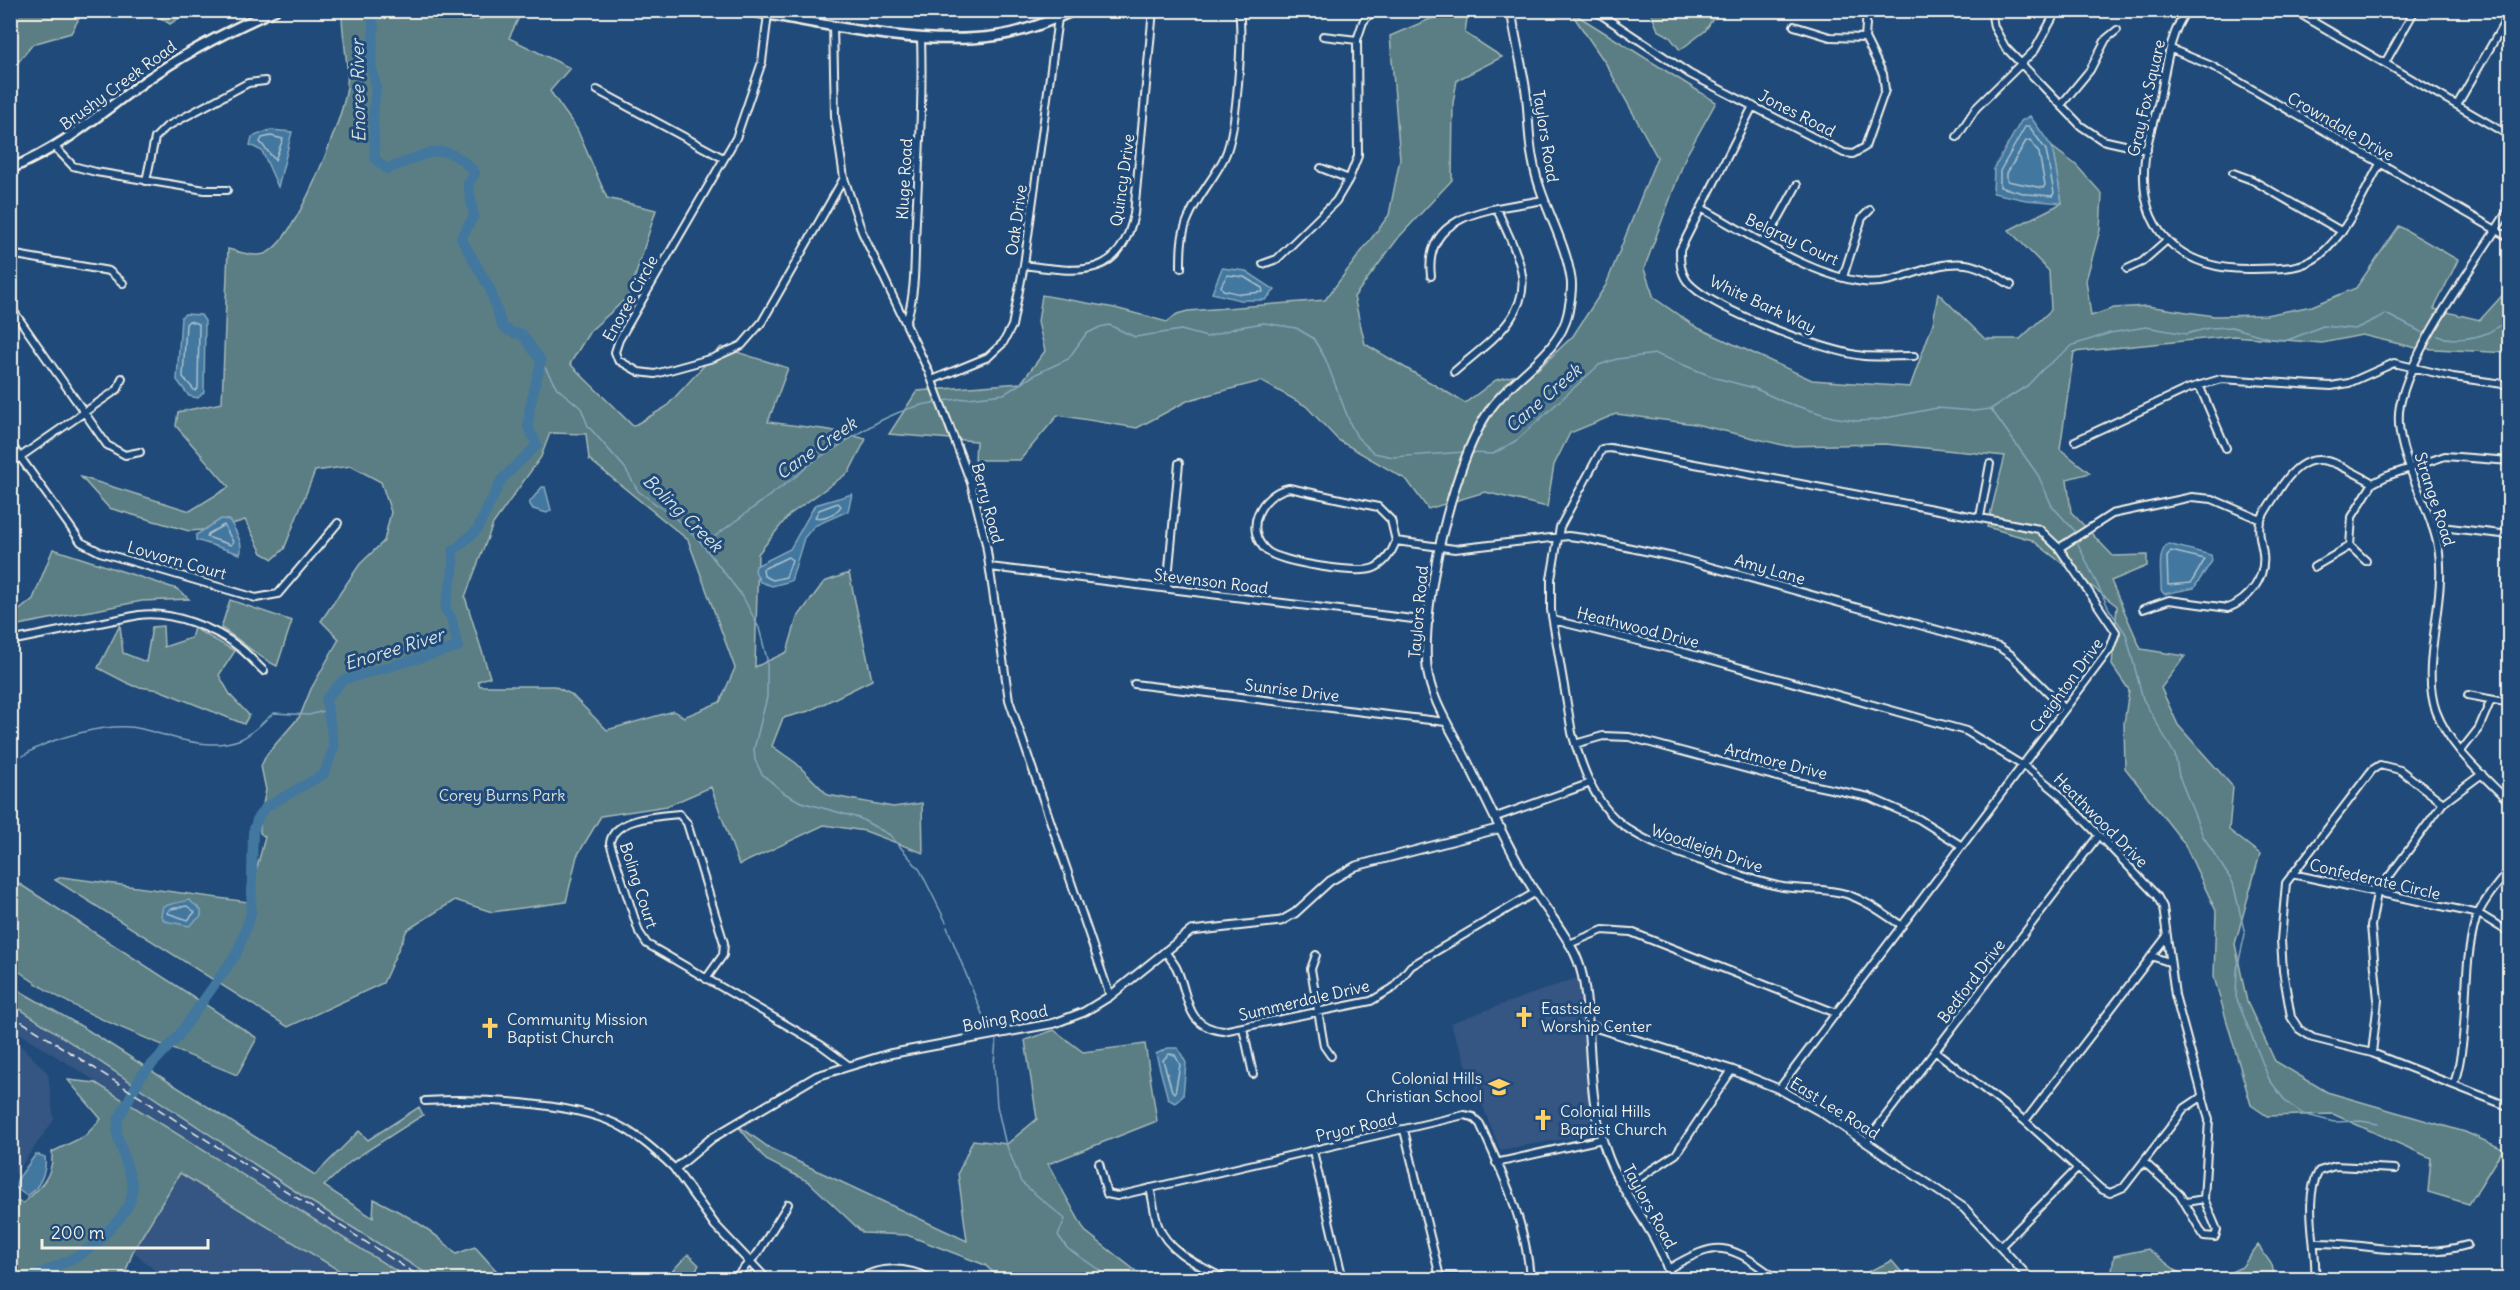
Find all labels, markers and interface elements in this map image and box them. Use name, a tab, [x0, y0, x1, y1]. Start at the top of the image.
street label: Brushy Creek Road	[56, 36, 180, 134]
water label: Enoree River	[346, 37, 370, 143]
street label: Gray Fox Square	[2123, 38, 2169, 158]
street label: Jones Road	[1755, 85, 1839, 141]
street label: Crowndale Drive	[2284, 87, 2398, 165]
street label: Taylors Road	[1529, 88, 1563, 184]
street label: Quincy Drive	[1106, 132, 1138, 228]
street label: Kluge Road	[892, 138, 916, 220]
street label: Oak Drive	[1001, 183, 1031, 257]
street label: Belgray Court	[1742, 209, 1842, 270]
street label: Enoree Circle	[598, 251, 662, 345]
street label: White Bark Way	[1707, 271, 1819, 337]
water label: Cane Creek	[1500, 357, 1587, 437]
water label: Cane Creek	[771, 411, 862, 484]
street label: Strange Road	[2410, 449, 2460, 549]
street label: Berry Road	[968, 461, 1008, 545]
water label: Boling Creek	[638, 469, 729, 558]
street label: Lovvorn Court	[125, 536, 229, 584]
street label: Amy Lane	[1732, 549, 1808, 589]
street label: Stevenson Road	[1153, 564, 1269, 598]
street label: Taylors Road	[1404, 565, 1432, 659]
street label: Heathwood Drive	[1575, 602, 1701, 652]
water label: Enoree River	[342, 622, 449, 675]
street label: Creighton Drive	[2025, 634, 2107, 736]
street label: Sunrise Drive	[1244, 674, 1340, 706]
street label: Ardmore Drive	[1722, 739, 1830, 783]
street label: Heathwood Drive	[2050, 769, 2152, 871]
park label: Corey Burns Park	[439, 785, 565, 805]
street label: Woodleigh Drive	[1648, 820, 1766, 876]
street label: Boling Court	[616, 839, 662, 931]
street label: Confederate Circle	[2307, 854, 2443, 904]
street label: Bedford Drive	[1933, 935, 2009, 1027]
street label: Summerdale Drive	[1237, 975, 1371, 1025]
place label: Eastside Worship Center	[1541, 998, 1652, 1036]
street label: Boling Road	[961, 1000, 1049, 1036]
church icon: Eastside Worship Center	[1512, 1005, 1536, 1029]
place label: Community Mission Baptist Church	[507, 1009, 648, 1047]
church icon: Community Mission Baptist Church	[478, 1016, 502, 1040]
place label: Colonial Hills Christian School	[1366, 1068, 1482, 1106]
street label: East Lee Road	[1787, 1073, 1883, 1143]
school or university icon: Colonial Hills Christian School	[1487, 1075, 1511, 1099]
place label: Colonial Hills Baptist Church	[1560, 1101, 1667, 1139]
street label: Pryor Road	[1314, 1108, 1398, 1146]
church icon: Colonial Hills Baptist Church	[1531, 1108, 1555, 1132]
street label: Taylors Road	[1619, 1160, 1681, 1252]
scale bar	[42, 1212, 208, 1250]
text: 200 m	[51, 1221, 105, 1244]

